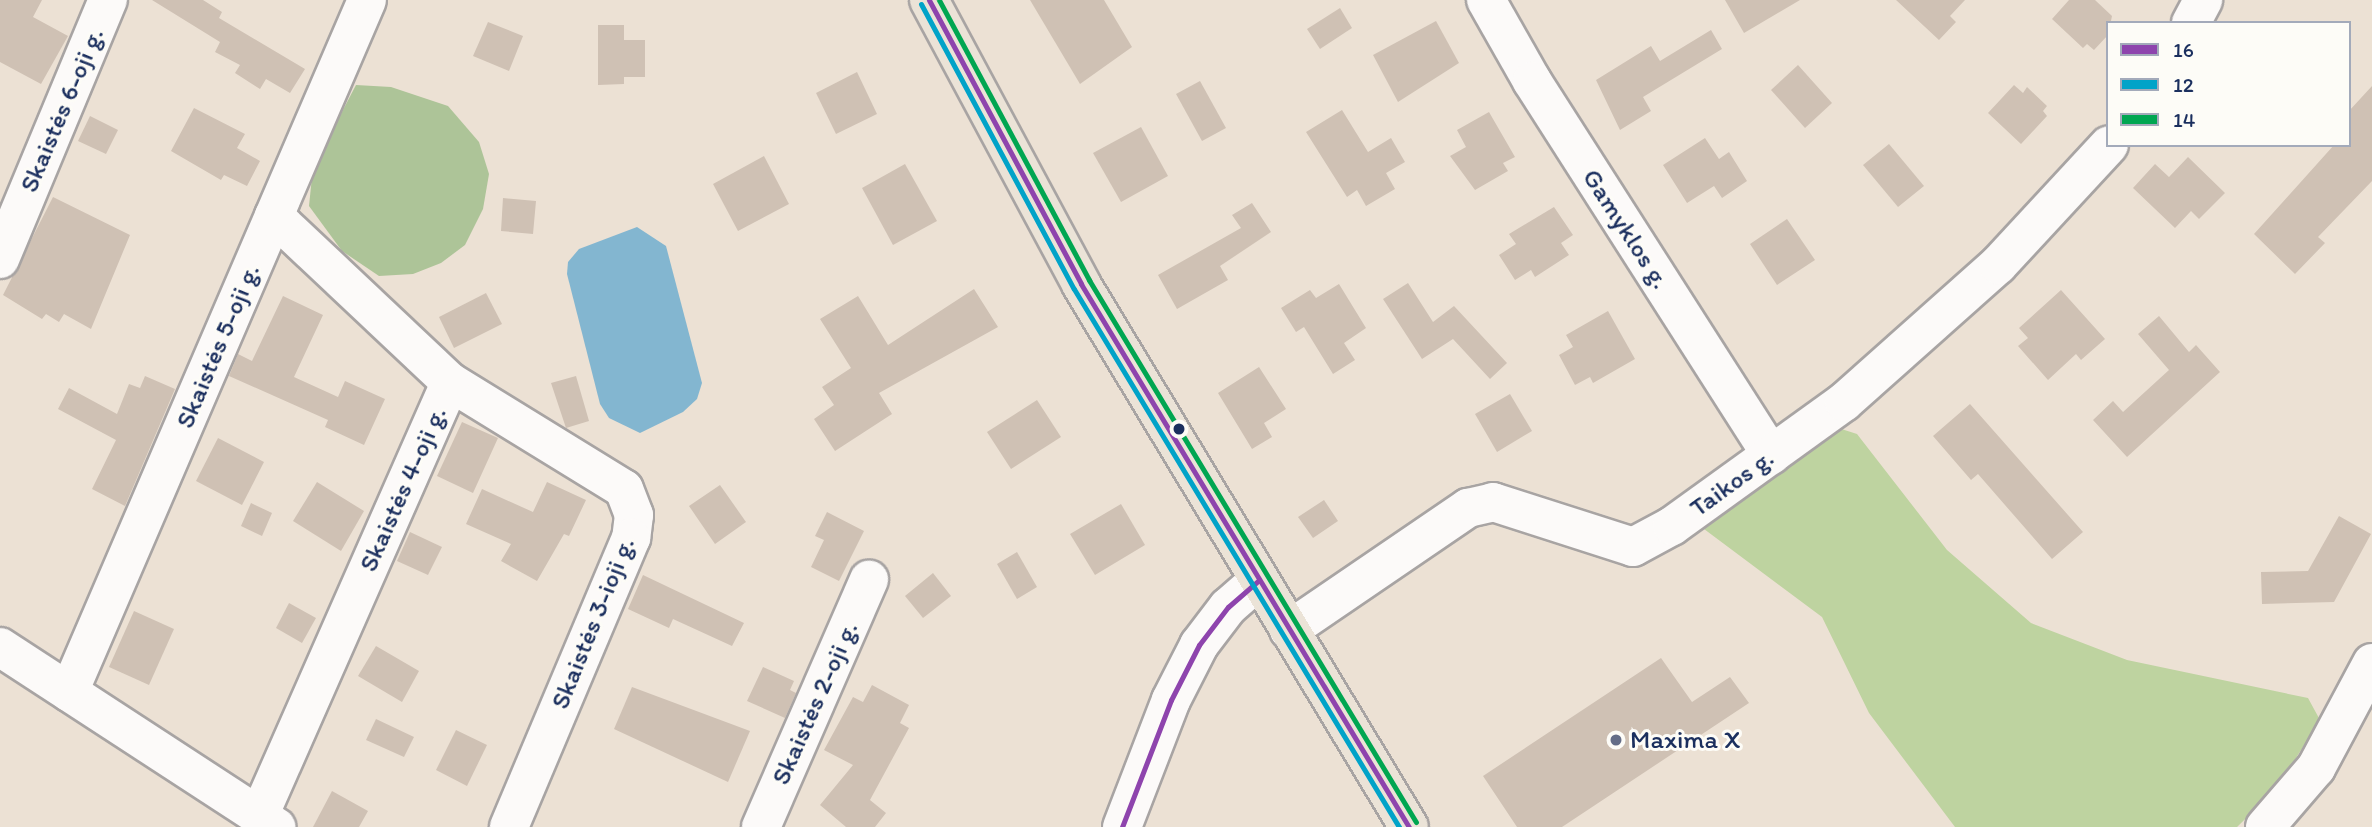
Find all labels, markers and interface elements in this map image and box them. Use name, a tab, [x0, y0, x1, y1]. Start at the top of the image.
legend	[2106, 21, 2351, 147]
street label: Skaistės 6-oji g.	[13, 23, 111, 197]
text: 16	[2173, 37, 2194, 62]
text: 12	[2173, 72, 2194, 97]
text: 14	[2173, 107, 2195, 132]
street label: Gamyklos g.	[1576, 163, 1676, 295]
street label: Skaistės 5-oji g.	[169, 259, 267, 433]
street label: Skaistės 4-oji g.	[353, 402, 453, 576]
unlabelled marker	[1172, 422, 1186, 436]
street label: Taikos g.	[1684, 442, 1780, 524]
street label: Skaistės 3-ioji g.	[544, 533, 642, 713]
street label: Skaistės 2-oji g.	[765, 616, 865, 790]
place label: Maxima X	[1630, 724, 1740, 756]
marker: Maxima X	[1608, 732, 1624, 748]

